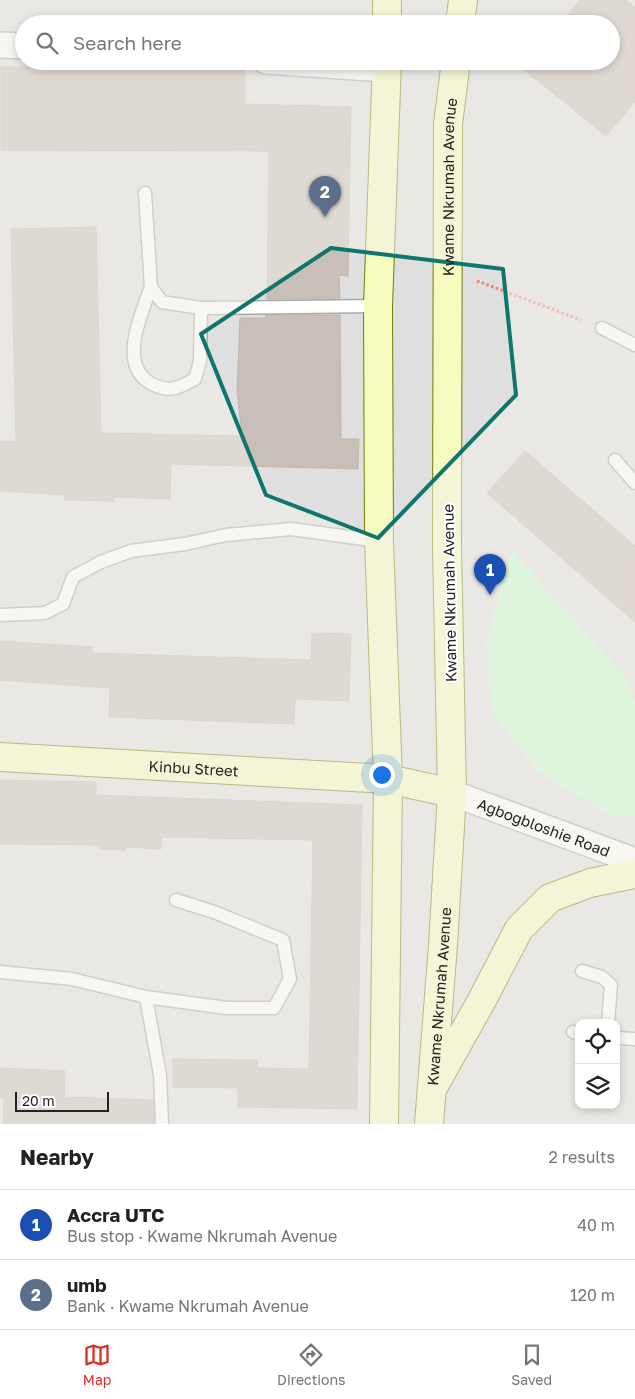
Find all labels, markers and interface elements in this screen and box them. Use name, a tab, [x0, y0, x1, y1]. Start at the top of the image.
search box	[15, 15, 620, 70]
icon: search	[33, 29, 61, 57]
text: Search here	[73, 31, 182, 54]
street label: Kwame Nkrumah Avenue	[439, 96, 460, 276]
pin: 2	[309, 176, 341, 217]
street label: Kwame Nkrumah Avenue	[438, 503, 460, 682]
pin: 1	[474, 554, 506, 595]
street label: Kinbu Street	[148, 756, 239, 780]
your location	[369, 762, 395, 788]
street label: Agbogbloshie Road	[475, 794, 613, 860]
street label: Kwame Nkrumah Avenue	[423, 906, 454, 1086]
map controls	[575, 1019, 620, 1109]
button: locate	[575, 1019, 620, 1064]
button: layers	[575, 1064, 620, 1109]
scale bar	[15, 1089, 109, 1112]
text: 20 m	[22, 1092, 55, 1109]
text: Nearby	[20, 1144, 94, 1170]
text: 2 results	[549, 1147, 615, 1167]
text: Accra UTC	[67, 1203, 165, 1226]
text: 1	[32, 1215, 40, 1235]
text: 40 m	[577, 1215, 615, 1235]
text: Bus stop · Kwame Nkrumah Avenue	[67, 1226, 337, 1246]
text: umb	[67, 1273, 107, 1296]
text: 2	[31, 1285, 41, 1305]
text: 120 m	[570, 1285, 615, 1305]
text: Bank · Kwame Nkrumah Avenue	[67, 1296, 309, 1316]
tab: Map	[83, 1341, 111, 1388]
tab: Directions	[277, 1341, 346, 1388]
tab: Saved	[511, 1341, 552, 1388]

